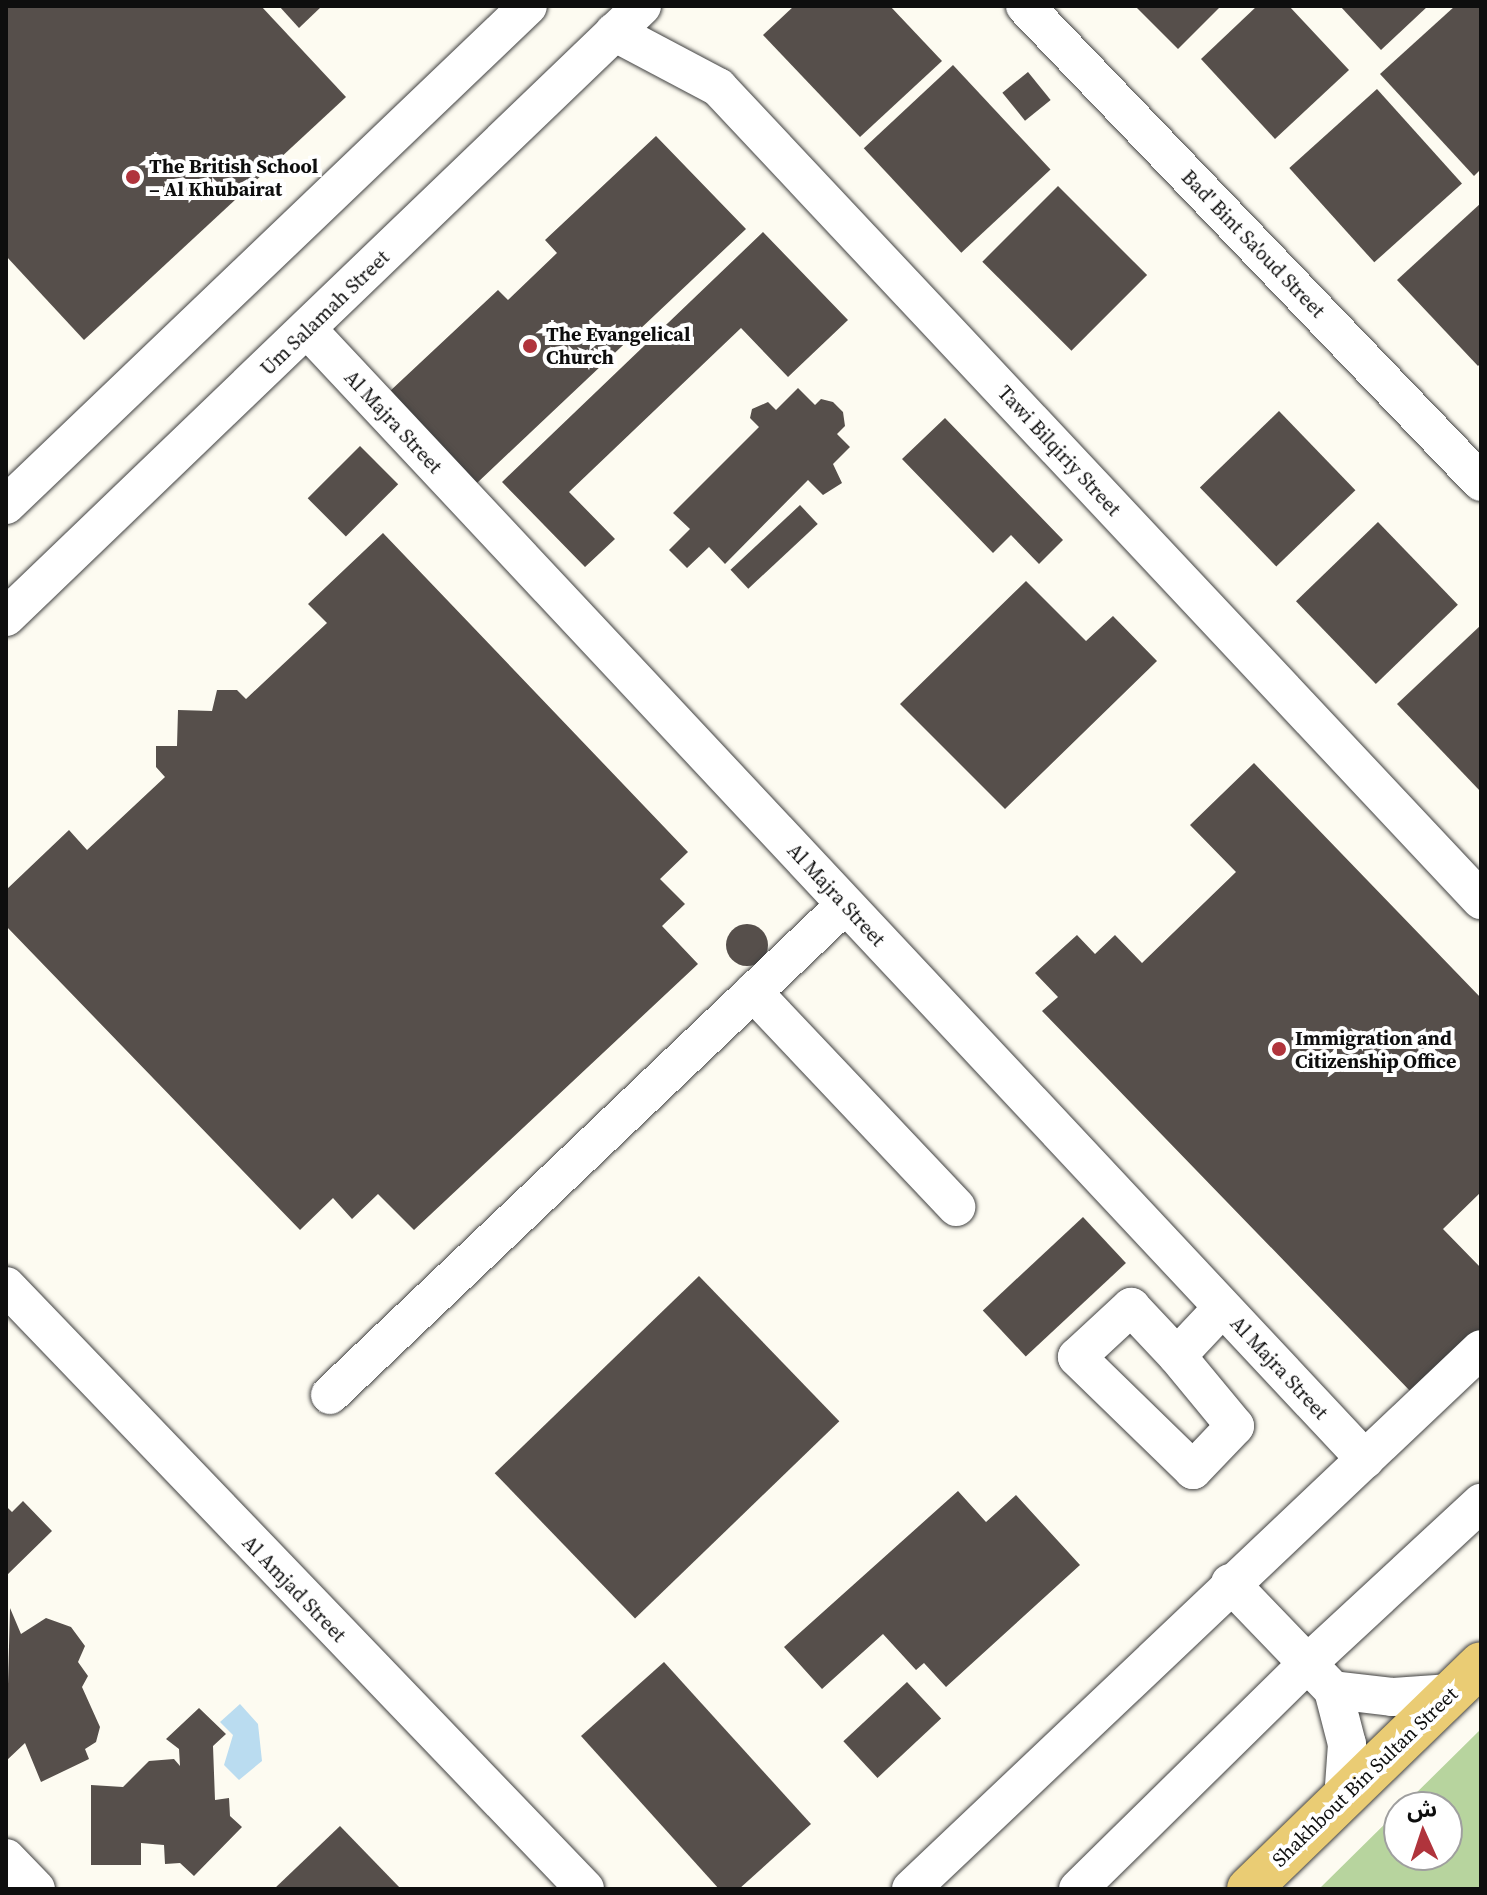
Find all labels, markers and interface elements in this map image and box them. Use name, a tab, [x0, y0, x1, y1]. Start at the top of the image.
place label: The British School – Al Khubairat	[149, 154, 318, 201]
street label: Bad' Bint Sa'oud Street	[1176, 165, 1330, 323]
marker: The British School – Al Khubairat	[124, 168, 142, 186]
street label: Um Salamah Street	[256, 246, 394, 380]
place label: The Evangelical Church	[546, 322, 690, 369]
marker: The Evangelical Church	[521, 337, 539, 355]
street label: Al Majra Street	[339, 366, 447, 478]
street label: Tawi Bilqiriy Street	[993, 381, 1125, 521]
street label: Al Majra Street	[782, 839, 890, 951]
place label: Immigration and Citizenship Office	[1295, 1026, 1456, 1073]
marker: Immigration and Citizenship Office	[1270, 1040, 1288, 1058]
street label: Al Majra Street	[1225, 1312, 1333, 1424]
street label: Al Amjad Street	[237, 1531, 351, 1647]
street label: Shakhbout Bin Sultan Street	[1267, 1682, 1463, 1872]
north arrow	[1383, 1791, 1463, 1871]
text: ش	[1406, 1793, 1438, 1825]

